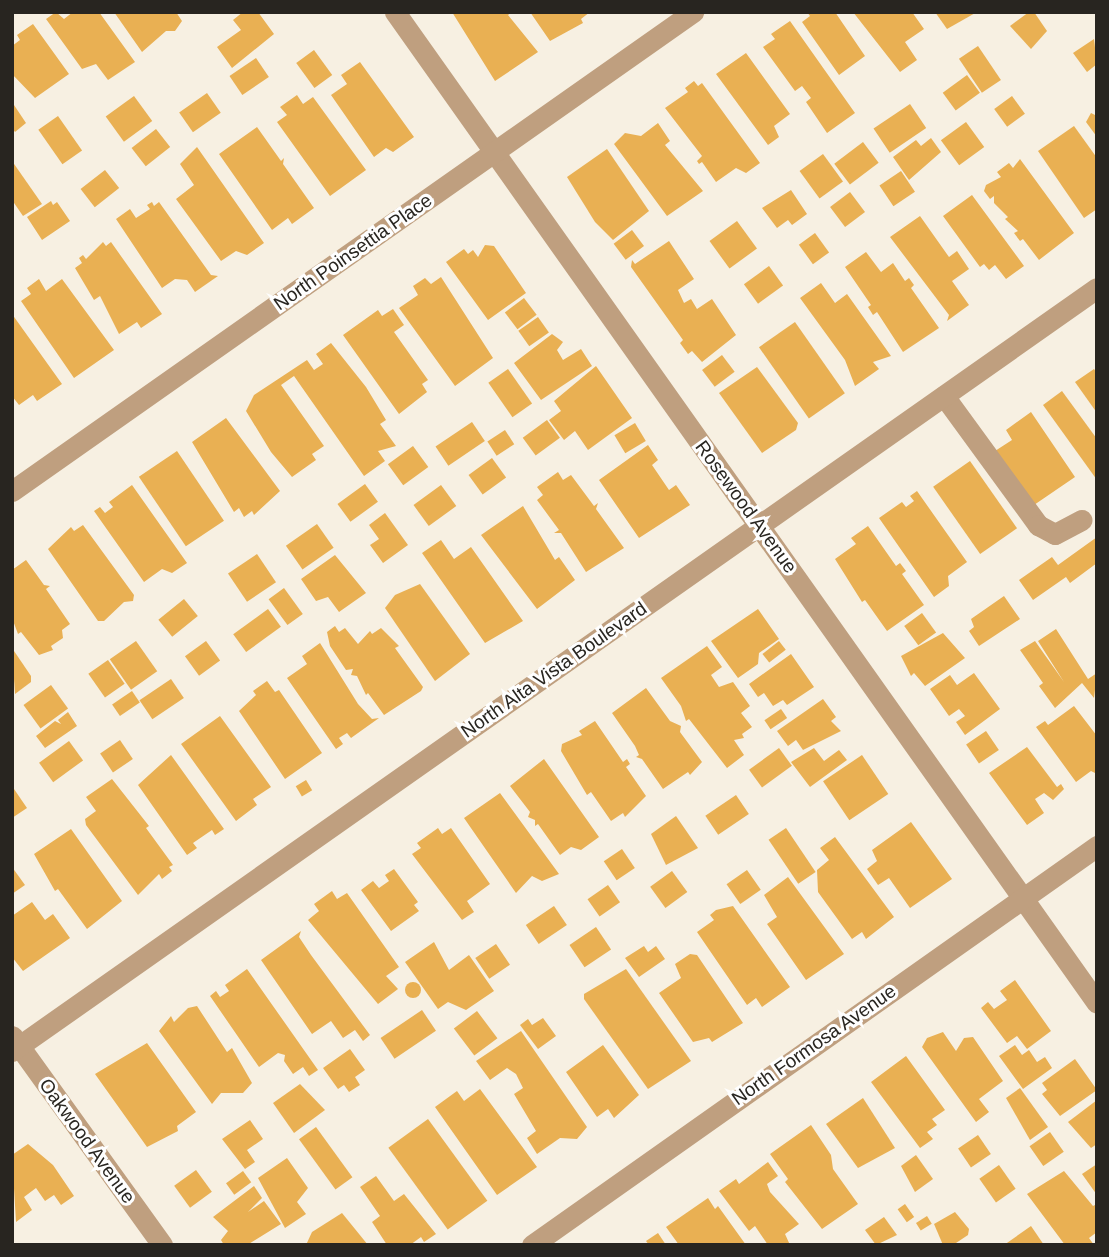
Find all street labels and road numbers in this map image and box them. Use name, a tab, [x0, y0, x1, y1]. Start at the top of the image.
street label: North Poinsettia Place	[269, 189, 437, 315]
street label: Rosewood Avenue	[690, 436, 802, 578]
street label: North Alta Vista Boulevard	[456, 597, 652, 743]
street label: North Formosa Avenue	[727, 979, 901, 1111]
street label: Oakwood Avenue	[34, 1074, 140, 1208]

